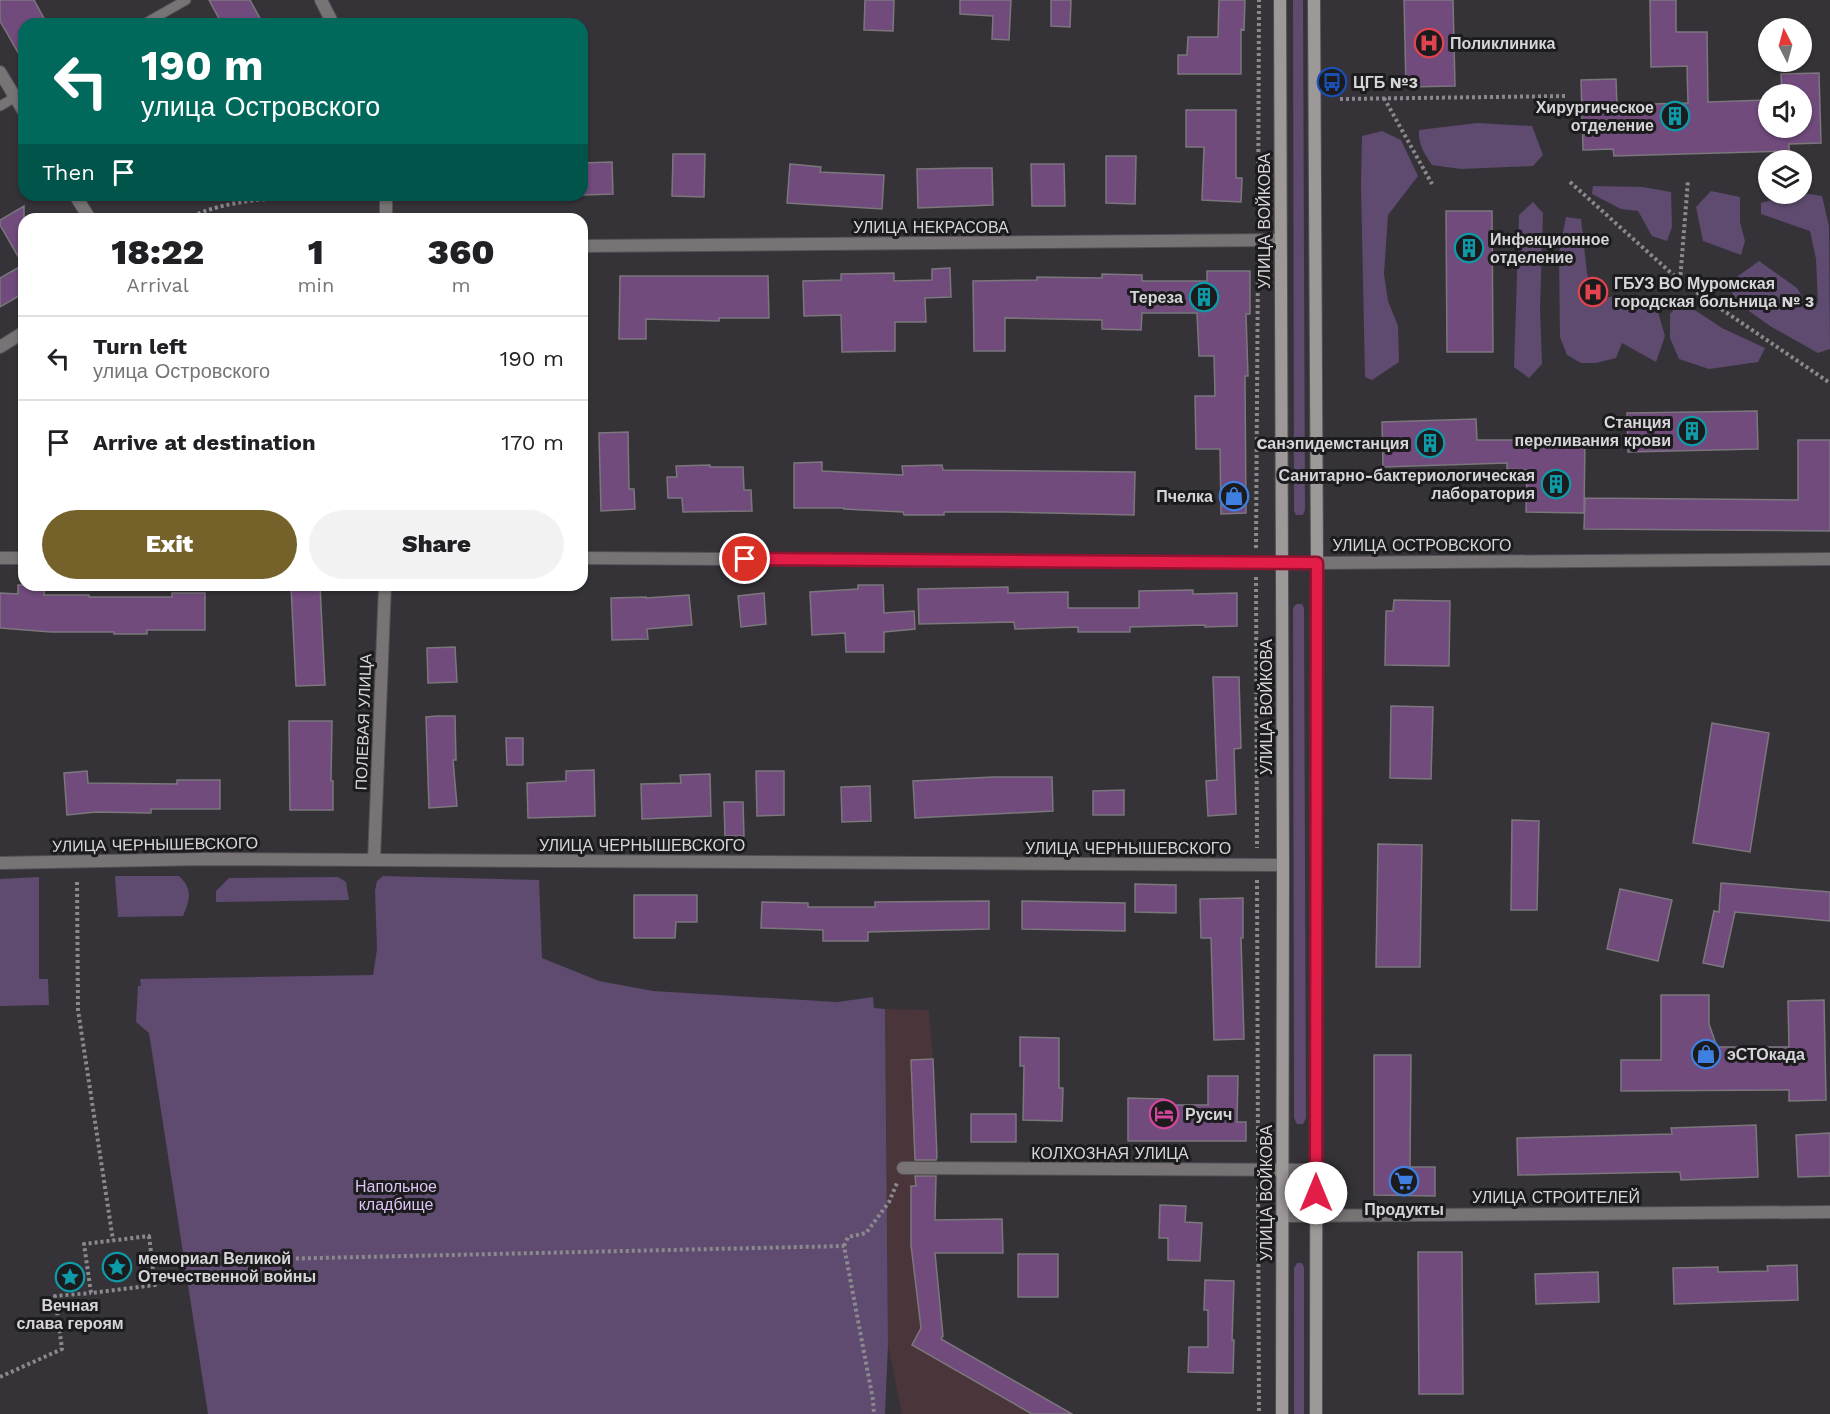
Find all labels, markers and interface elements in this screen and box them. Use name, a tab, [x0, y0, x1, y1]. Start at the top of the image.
north arrow	[1758, 18, 1812, 72]
map controls	[1758, 18, 1812, 204]
hospital icon: Поликлиника	[1413, 27, 1445, 59]
place label: Поликлиника	[1450, 34, 1556, 53]
text: 190 m	[141, 41, 264, 90]
icon: left	[42, 42, 120, 120]
bus stop icon: ЦГБ №3	[1316, 66, 1348, 98]
place label: ЦГБ №3	[1353, 73, 1418, 92]
button: sound	[1758, 84, 1812, 138]
text: улица Островского	[141, 91, 380, 123]
place label: Хирургическое отделение	[1536, 98, 1654, 135]
building icon: Хирургическое отделение	[1659, 100, 1691, 132]
button: layers	[1758, 150, 1812, 204]
street label: УЛИЦА ВОЙКОВА	[1255, 153, 1274, 289]
icon: arrive	[107, 156, 140, 189]
text: Then	[42, 160, 95, 185]
street label: УЛИЦА НЕКРАСОВА	[853, 218, 1009, 237]
place label: Инфекционное отделение	[1490, 230, 1609, 267]
text: 18:22	[111, 231, 204, 273]
text: 1	[308, 231, 324, 273]
text: 360	[428, 231, 495, 273]
building icon: Инфекционное отделение	[1453, 232, 1485, 264]
text: Arrival	[127, 273, 189, 297]
text: min	[298, 273, 334, 297]
text: m	[452, 273, 471, 297]
place label: ГБУЗ ВО Муромская городская больница № 3	[1614, 274, 1814, 311]
hospital icon: ГБУЗ ВО Муромская городская больница № 3	[1577, 276, 1609, 308]
building icon: Тереза	[1188, 281, 1220, 313]
place label: Тереза	[1130, 288, 1183, 307]
text: Turn left	[93, 334, 187, 359]
icon: left	[42, 342, 75, 375]
text: 190 m	[500, 346, 564, 371]
text: улица Островского	[93, 359, 270, 383]
place label: Станция переливания крови	[1515, 413, 1671, 450]
building icon: Станция переливания крови	[1676, 415, 1708, 447]
icon: arrive	[42, 426, 75, 459]
building icon: Cанэпидемстанция	[1414, 427, 1446, 459]
text: Arrive at destination	[93, 430, 316, 455]
text: 170 m	[501, 430, 564, 455]
place label: Cанэпидемстанция	[1256, 434, 1409, 453]
place label: Санитарно-бактериологическая лаборатория	[1279, 466, 1535, 503]
building icon: Санитарно-бактериологическая лаборатория	[1540, 468, 1572, 500]
shop icon: Пчелка	[1218, 480, 1250, 512]
place label: Пчелка	[1156, 487, 1213, 506]
button: Exit	[42, 510, 297, 579]
button: Share	[309, 510, 564, 579]
pin	[719, 533, 770, 584]
street label: УЛИЦА ОСТРОВСКОГО	[1332, 536, 1512, 555]
icon: arrive	[728, 542, 761, 575]
street label: УЛИЦА ВОЙКОВА	[1257, 639, 1276, 775]
street label: ПОЛЕВАЯ УЛИЦА	[352, 653, 375, 791]
street label: УЛИЦА ЧЕРНЫШЕВСКОГО	[52, 833, 258, 856]
street label: УЛИЦА ЧЕРНЫШЕВСКОГО	[539, 836, 745, 855]
street label: УЛИЦА ЧЕРНЫШЕВСКОГО	[1025, 839, 1231, 858]
shop icon: эСТОкада	[1690, 1038, 1722, 1070]
place label: эСТОкада	[1727, 1045, 1805, 1064]
hotel icon: Русич	[1148, 1098, 1180, 1130]
place label: Русич	[1185, 1105, 1232, 1124]
street label: УЛИЦА ВОЙКОВА	[1257, 1125, 1276, 1261]
street label: КОЛХОЗНАЯ УЛИЦА	[1031, 1144, 1189, 1163]
position arrow	[1284, 1161, 1348, 1225]
supermarket icon: Продукты	[1388, 1165, 1420, 1197]
park label: Напольное кладбище	[355, 1177, 437, 1214]
street label: УЛИЦА СТРОИТЕЛЕЙ	[1472, 1188, 1640, 1207]
place label: Продукты	[1364, 1200, 1444, 1219]
place label: мемориал Великой Отечественной войны	[138, 1249, 316, 1286]
place icon: мемориал Великой Отечественной войны	[101, 1251, 133, 1283]
place icon: Вечная слава героям	[54, 1261, 86, 1293]
place label: Вечная слава героям	[16, 1296, 124, 1333]

